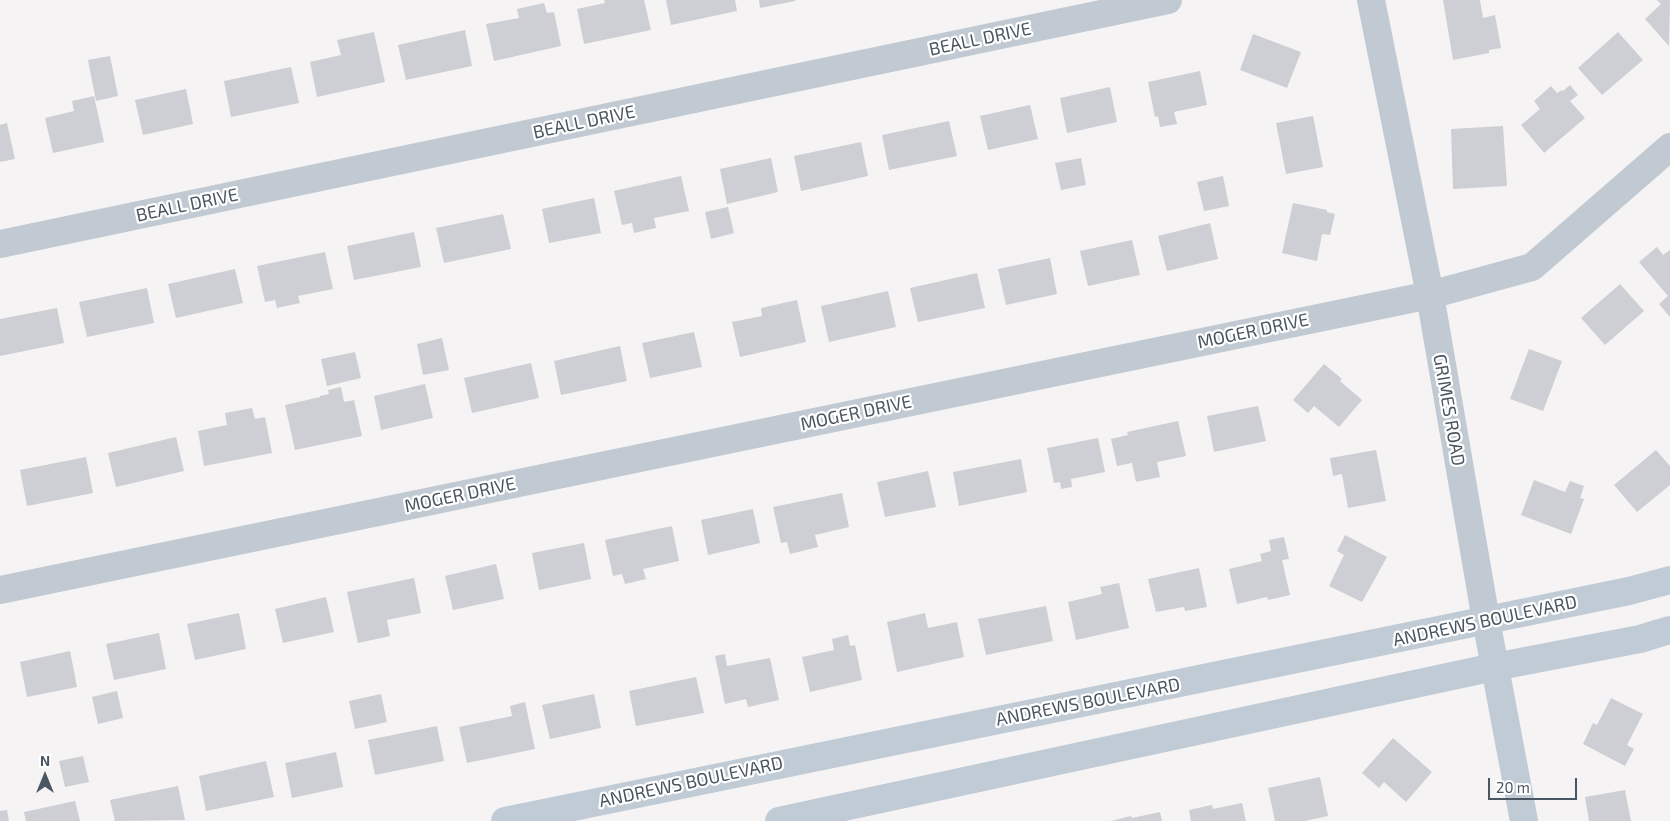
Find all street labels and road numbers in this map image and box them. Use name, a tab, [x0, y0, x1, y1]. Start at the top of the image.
street label: BEALL DRIVE	[927, 18, 1033, 60]
street label: BEALL DRIVE	[531, 101, 637, 143]
street label: BEALL DRIVE	[134, 184, 240, 226]
street label: MOGER DRIVE	[1195, 309, 1311, 353]
street label: GRIMES ROAD	[1429, 352, 1469, 468]
street label: MOGER DRIVE	[798, 391, 914, 435]
street label: MOGER DRIVE	[402, 473, 518, 517]
street label: ANDREWS BOULEVARD	[1391, 591, 1579, 651]
street label: ANDREWS BOULEVARD	[994, 674, 1182, 730]
street label: ANDREWS BOULEVARD	[597, 752, 785, 812]

